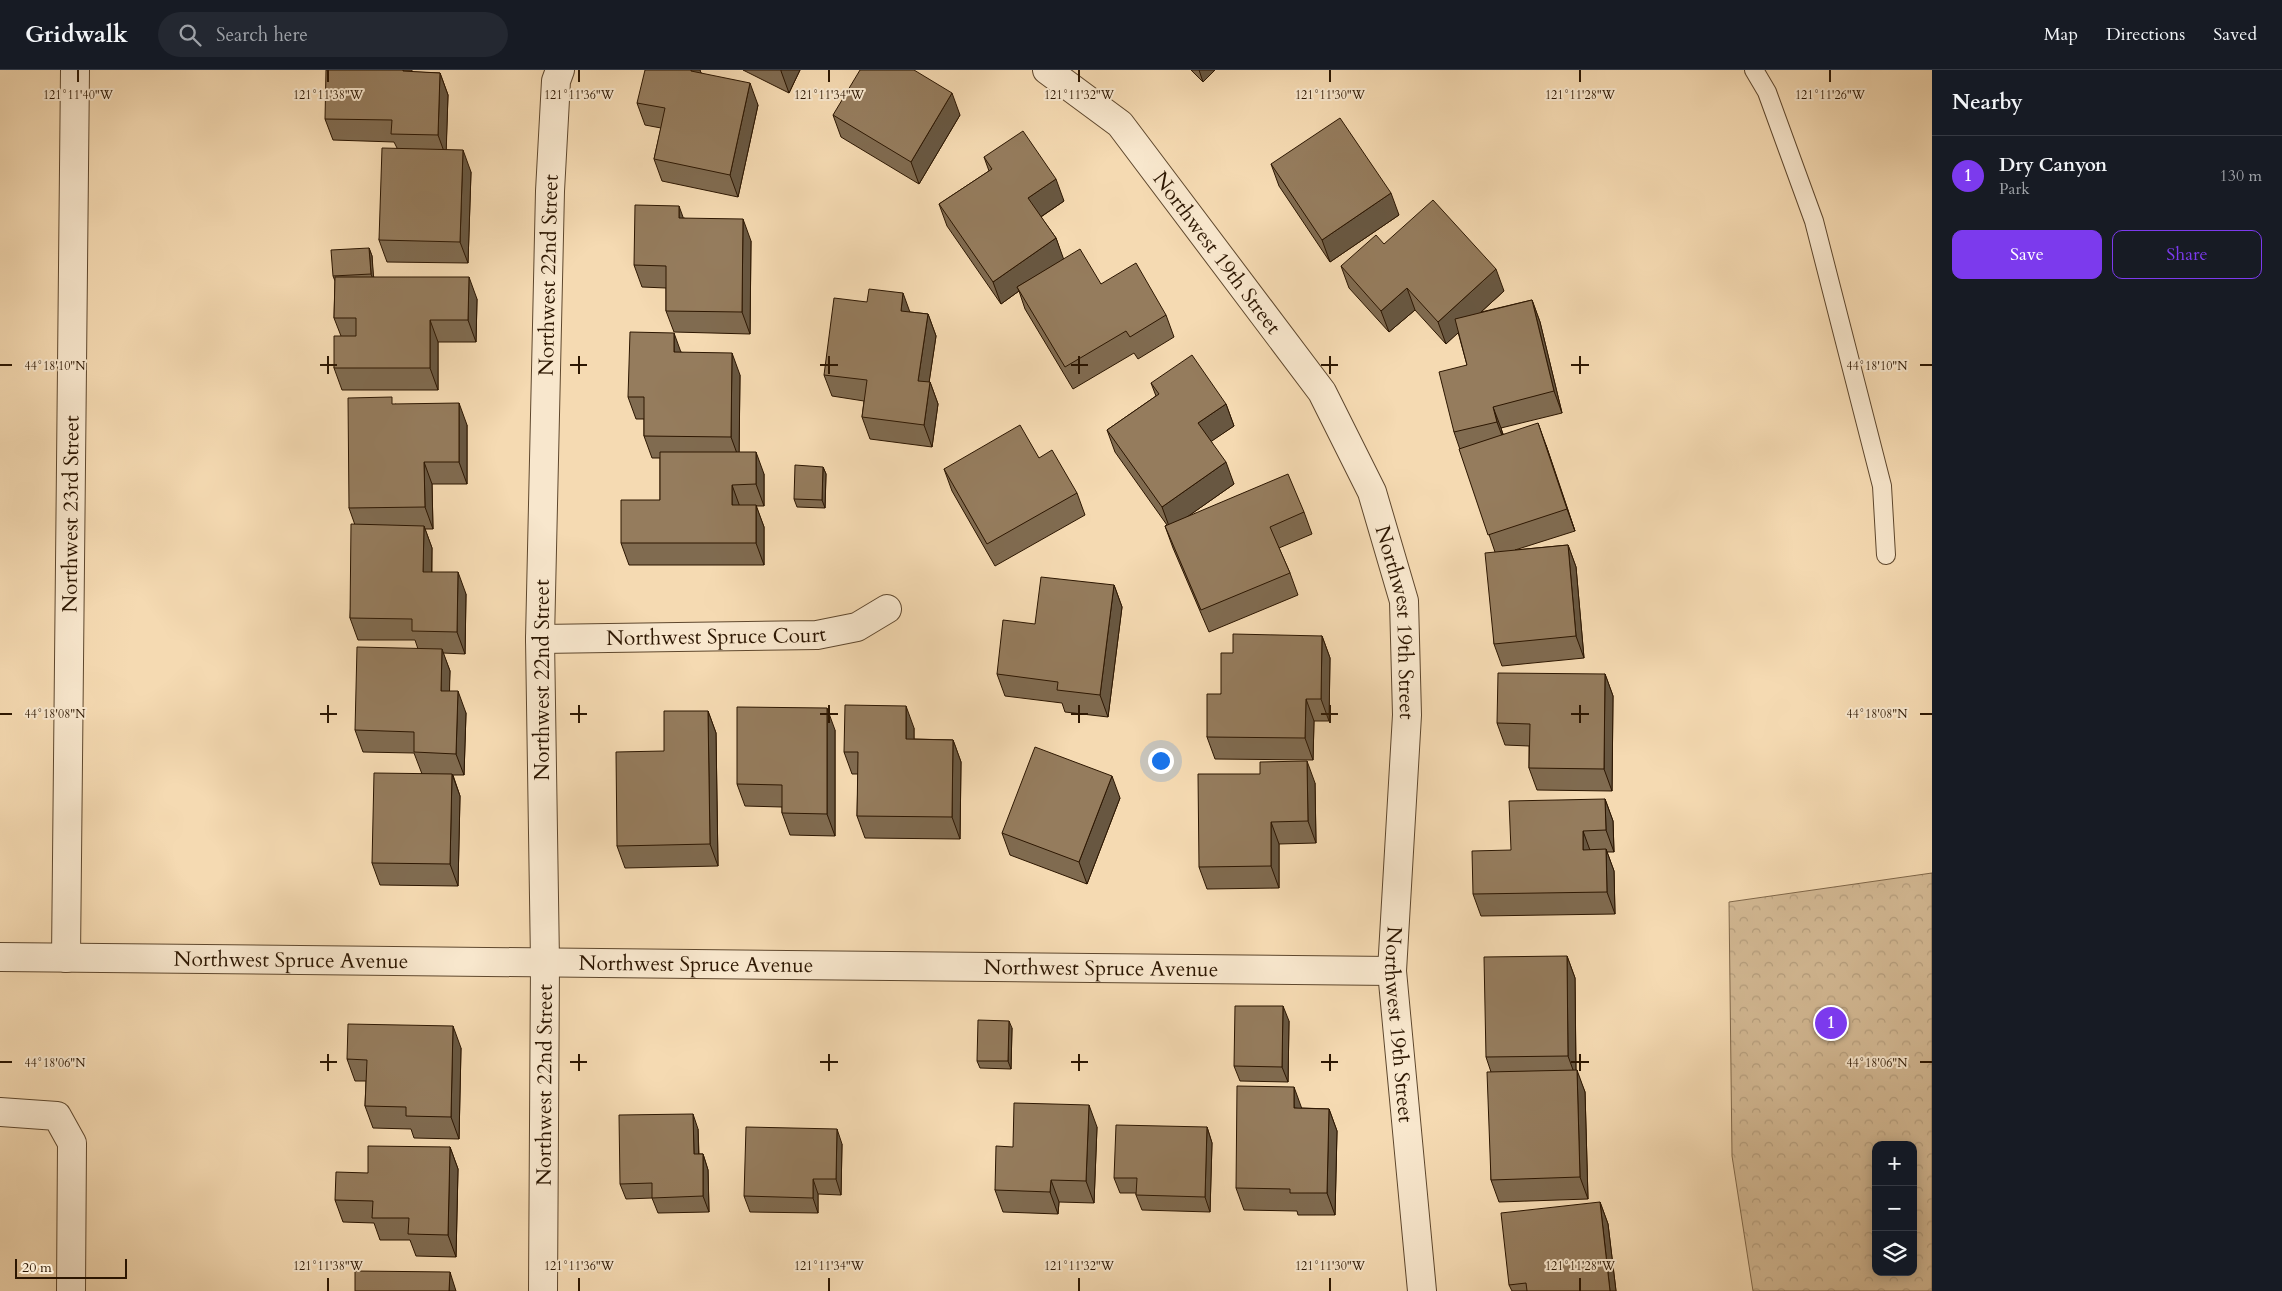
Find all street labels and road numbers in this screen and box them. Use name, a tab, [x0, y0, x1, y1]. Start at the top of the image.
street label: Northwest 19th Street	[1146, 165, 1288, 340]
street label: Northwest 22nd Street	[531, 173, 565, 376]
street label: Northwest 23rd Street	[55, 415, 86, 613]
street label: Northwest 19th Street	[1368, 522, 1422, 721]
street label: Northwest 22nd Street	[528, 579, 557, 781]
street label: Northwest Spruce Court	[606, 619, 829, 653]
street label: Northwest 19th Street	[1377, 926, 1421, 1124]
street label: Northwest Spruce Avenue	[174, 944, 408, 976]
street label: Northwest Spruce Avenue	[578, 948, 813, 980]
street label: Northwest Spruce Avenue	[983, 952, 1218, 984]
street label: Northwest 22nd Street	[529, 984, 559, 1186]

